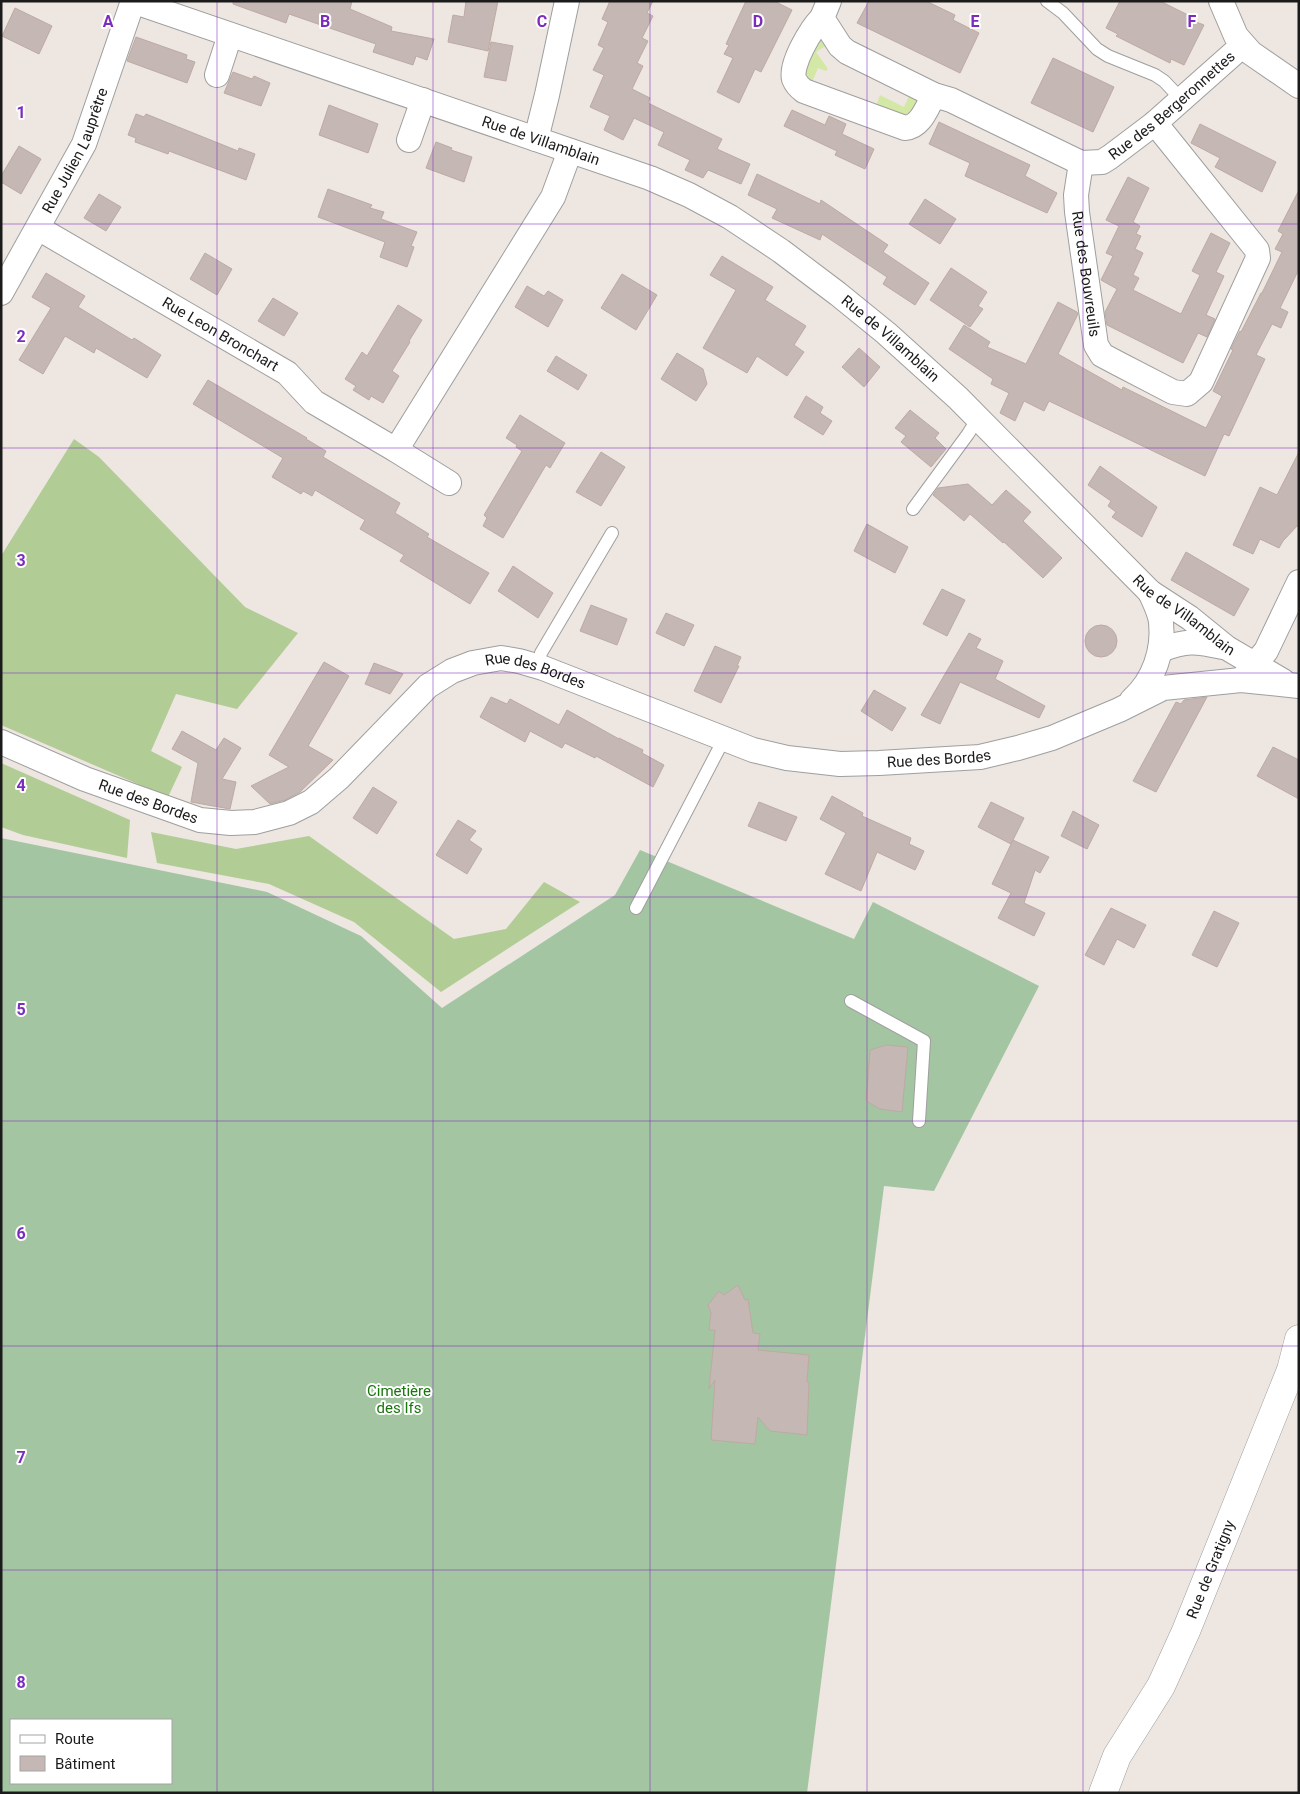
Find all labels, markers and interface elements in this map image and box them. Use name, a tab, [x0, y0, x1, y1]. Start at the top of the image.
text: A	[103, 12, 114, 31]
text: B	[320, 12, 330, 31]
text: C	[537, 12, 547, 31]
text: D	[753, 12, 763, 31]
text: E	[971, 12, 980, 31]
text: F	[1188, 12, 1197, 31]
street label: Rue des Bergeronnettes	[1105, 47, 1239, 164]
street label: Rue Julien Lauprêtre	[38, 85, 112, 217]
text: 1	[16, 103, 26, 122]
street label: Rue de Villamblain	[479, 112, 602, 169]
street label: Rue des Bouvreuils	[1068, 210, 1104, 338]
street label: Rue de Villamblain	[838, 291, 943, 386]
street label: Rue Leon Bronchart	[159, 293, 282, 375]
text: 2	[16, 327, 26, 346]
text: 3	[16, 551, 26, 570]
street label: Rue de Villamblain	[1129, 571, 1238, 660]
street label: Rue des Bordes	[484, 649, 588, 693]
street label: Rue des Bordes	[886, 746, 993, 772]
text: 4	[16, 776, 26, 795]
street label: Rue des Bordes	[96, 776, 200, 828]
text: 5	[16, 1000, 26, 1019]
text: 6	[16, 1224, 26, 1243]
park label: Cimetière des Ifs	[367, 1382, 431, 1417]
text: 7	[16, 1448, 26, 1467]
street label: Rue de Gratigny	[1183, 1517, 1239, 1622]
text: 8	[16, 1673, 26, 1692]
legend	[10, 1719, 172, 1784]
text: Route	[55, 1730, 94, 1748]
text: Bâtiment	[55, 1755, 115, 1773]

